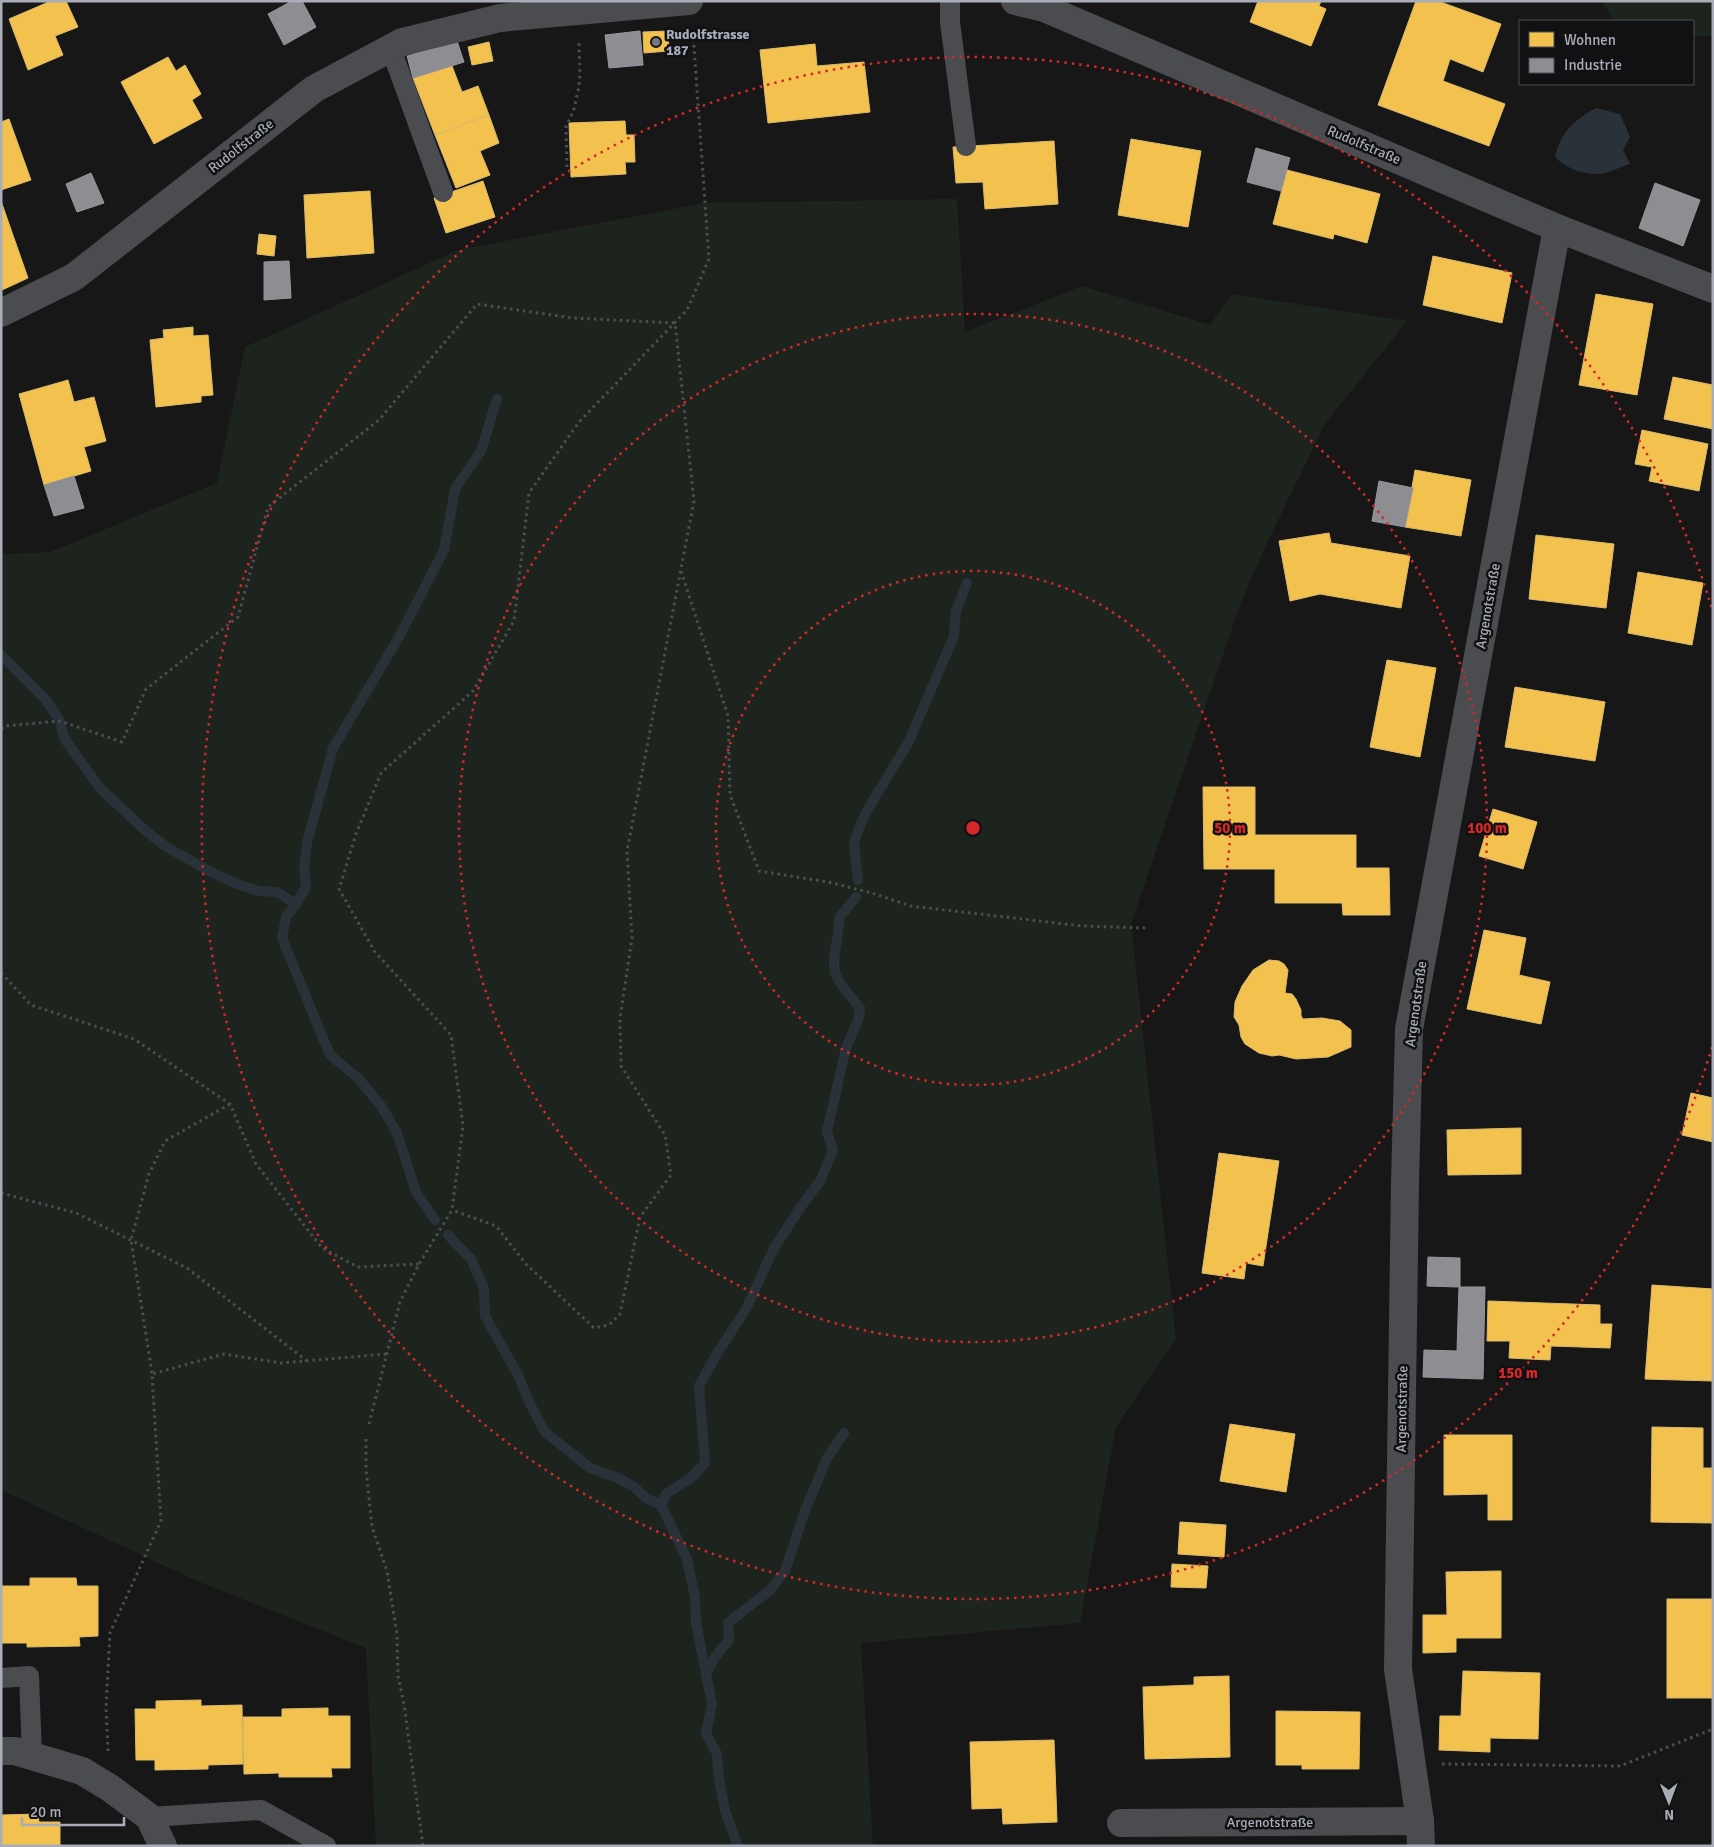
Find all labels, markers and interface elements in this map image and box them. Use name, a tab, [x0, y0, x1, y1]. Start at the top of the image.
legend	[1519, 20, 1694, 85]
place label: Rudolfstrasse 187	[666, 26, 750, 59]
text: Wohnen	[1564, 31, 1616, 49]
marker: Rudolfstrasse 187	[650, 36, 662, 48]
text: Industrie	[1564, 56, 1622, 74]
street label: Rudolfstraße	[205, 115, 277, 177]
street label: Rudolfstraße	[1325, 122, 1403, 168]
street label: Argenotstraße	[1472, 562, 1504, 650]
centre of rings	[964, 819, 982, 837]
text: 50 m	[1214, 819, 1246, 837]
text: 100 m	[1467, 819, 1507, 837]
street label: Argenotstraße	[1402, 960, 1430, 1048]
text: 150 m	[1498, 1364, 1538, 1382]
street label: Argenotstraße	[1393, 1366, 1411, 1452]
north arrow	[1644, 1777, 1694, 1827]
scale bar	[22, 1794, 125, 1826]
text: 20 m	[30, 1803, 61, 1821]
text: N	[1664, 1806, 1674, 1823]
street label: Argenotstraße	[1227, 1814, 1313, 1831]

